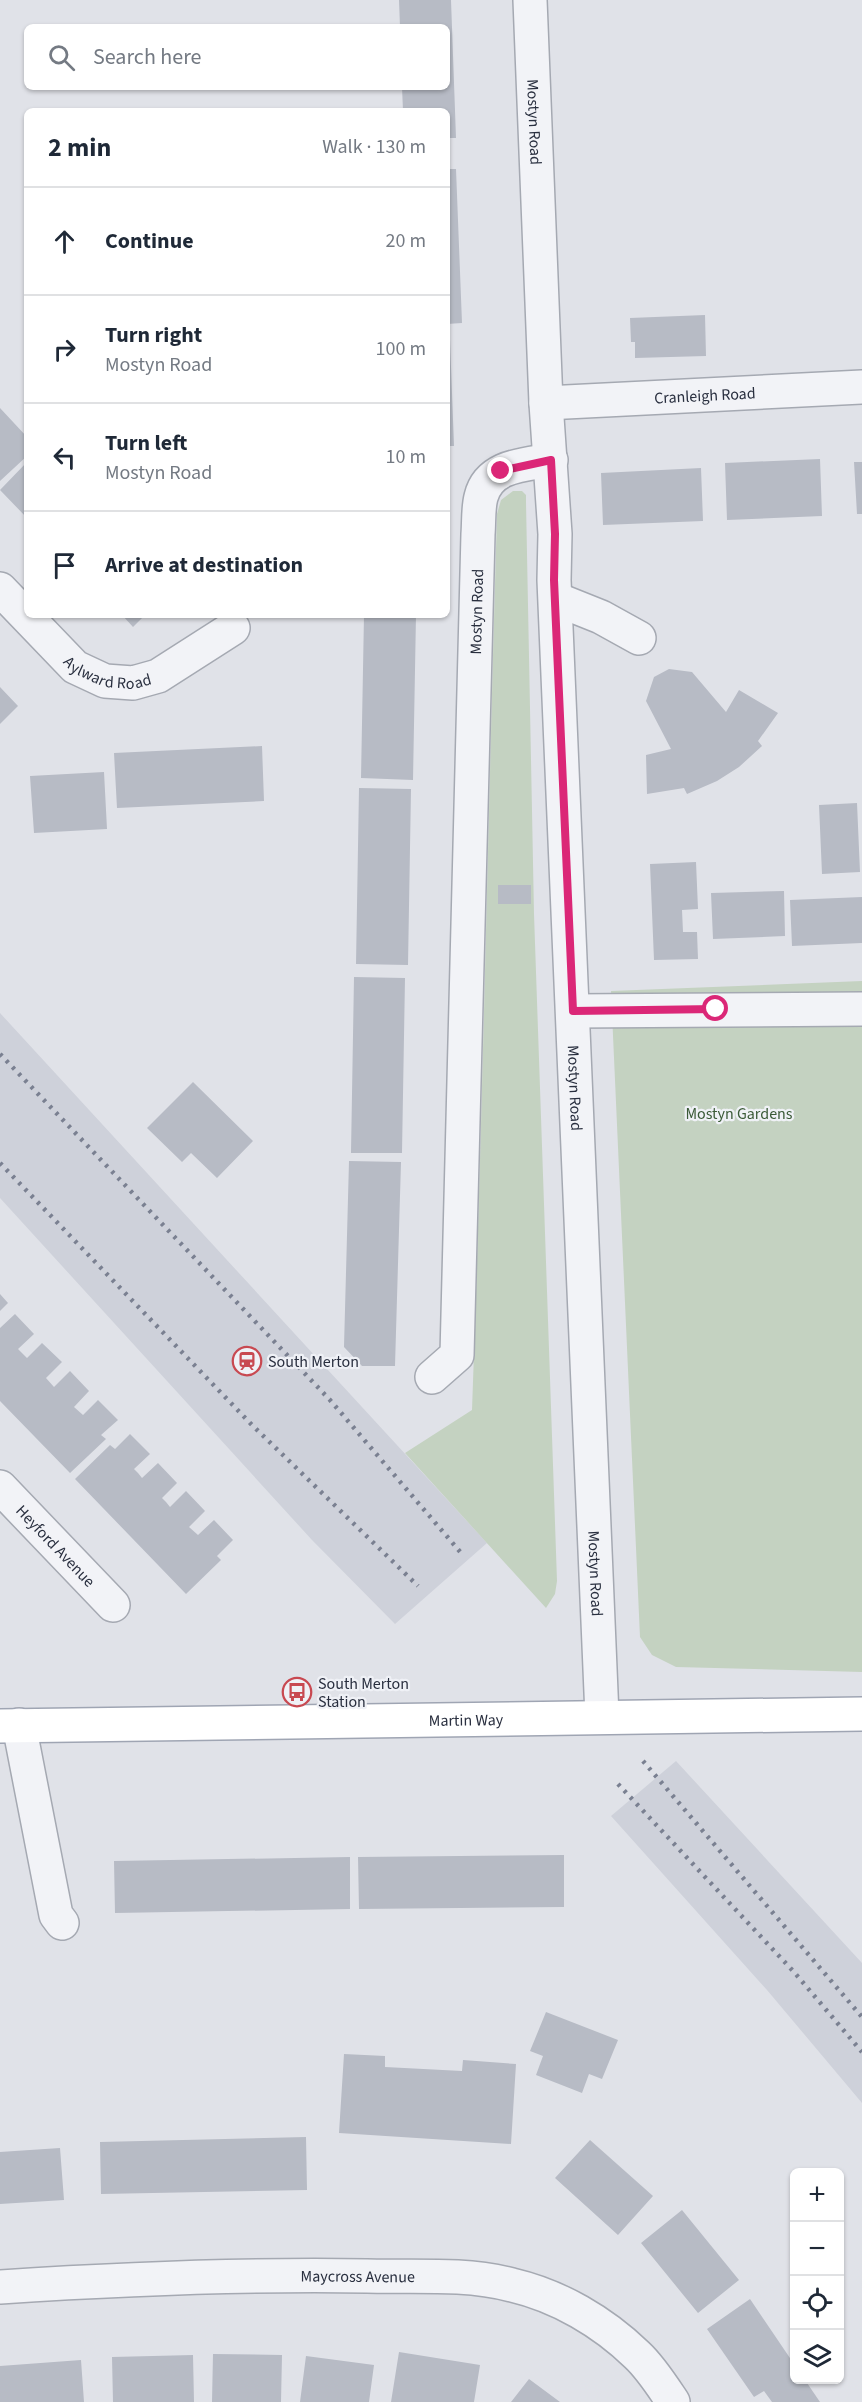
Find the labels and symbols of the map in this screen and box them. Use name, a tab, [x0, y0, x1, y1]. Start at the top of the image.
street label: Mostyn Road	[521, 79, 547, 165]
street label: Cranleigh Road	[654, 382, 756, 410]
route end	[487, 457, 513, 483]
street label: Mostyn Road	[465, 568, 489, 655]
street label: Aylward Road	[58, 651, 154, 695]
route start	[702, 995, 728, 1021]
street label: Mostyn Road	[562, 1045, 587, 1131]
park label: Mostyn Gardens	[685, 1103, 793, 1125]
station icon: South Merton	[231, 1345, 263, 1377]
place label: South Merton	[268, 1351, 359, 1373]
street label: Heyford Avenue	[11, 1500, 100, 1592]
street label: Mostyn Road	[582, 1530, 608, 1617]
place label: South Merton Station	[318, 1673, 409, 1713]
bus stop icon: South Merton Station	[281, 1676, 313, 1708]
street label: Martin Way	[429, 1709, 504, 1732]
street label: Maycross Avenue	[301, 2266, 415, 2288]

